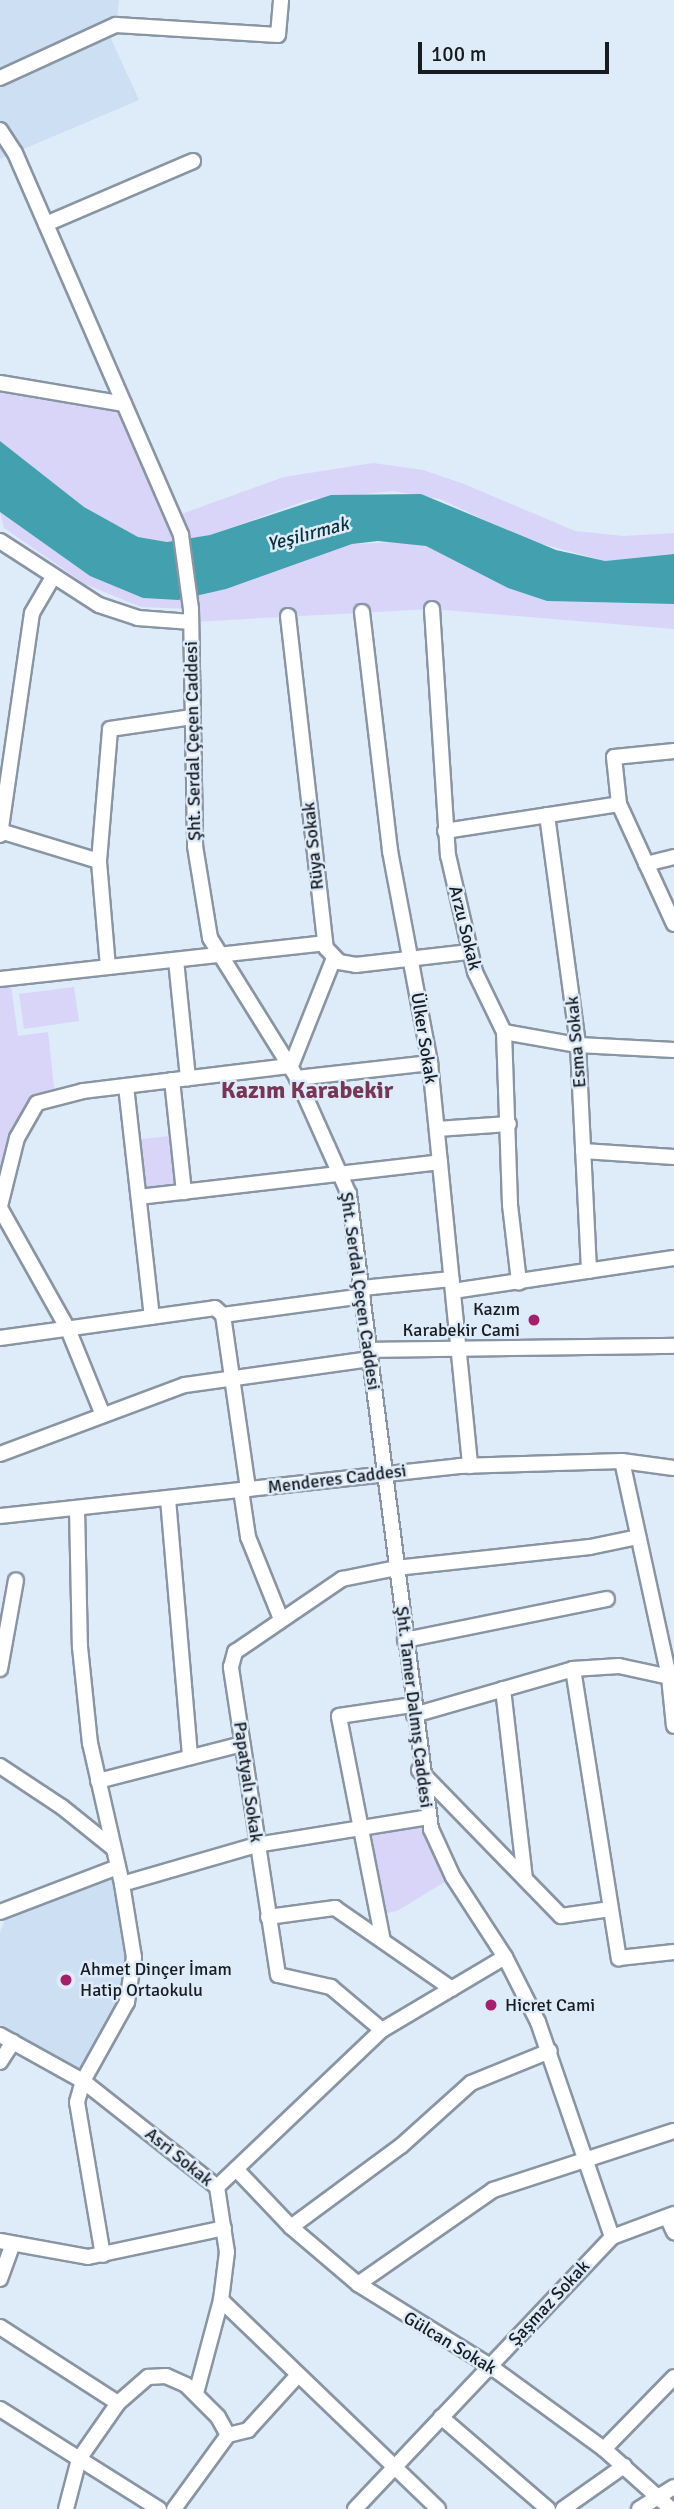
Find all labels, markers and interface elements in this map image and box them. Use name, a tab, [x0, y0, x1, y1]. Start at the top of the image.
scale bar	[422, 28, 613, 72]
text: 100 m	[431, 41, 486, 67]
water label: Yeşilırmak	[265, 513, 351, 557]
street label: Şht. Serdal Çeçen Caddesi	[180, 641, 206, 841]
street label: Rüya Sokak	[298, 801, 328, 891]
street label: Arzu Sokak	[444, 884, 486, 972]
street label: Ülker Sokak	[406, 991, 442, 1085]
street label: Esma Sokak	[561, 995, 591, 1089]
district label: Kazım Karabekir	[221, 1077, 393, 1105]
street label: Şht. Serdal Çeçen Caddesi	[335, 1191, 385, 1391]
place label: Kazım Karabekir Cami	[403, 1299, 520, 1342]
marker: Kazım Karabekir Cami	[526, 1312, 542, 1328]
street label: Menderes Caddesi	[266, 1460, 408, 1498]
street label: Şht. Tamer Dalmış Caddesi	[391, 1605, 437, 1809]
street label: Papatyalı Sokak	[229, 1720, 267, 1844]
place label: Ahmet Dinçer İmam Hatip Ortaokulu	[80, 1959, 232, 2002]
marker: Ahmet Dinçer İmam Hatip Ortaokulu	[58, 1972, 74, 1988]
place label: Hicret Cami	[505, 1994, 595, 2016]
marker: Hicret Cami	[483, 1997, 499, 2013]
street label: Asri Sokak	[141, 2123, 217, 2191]
street label: Şaşmaz Sokak	[504, 2256, 594, 2350]
street label: Gülcan Sokak	[400, 2307, 500, 2379]

